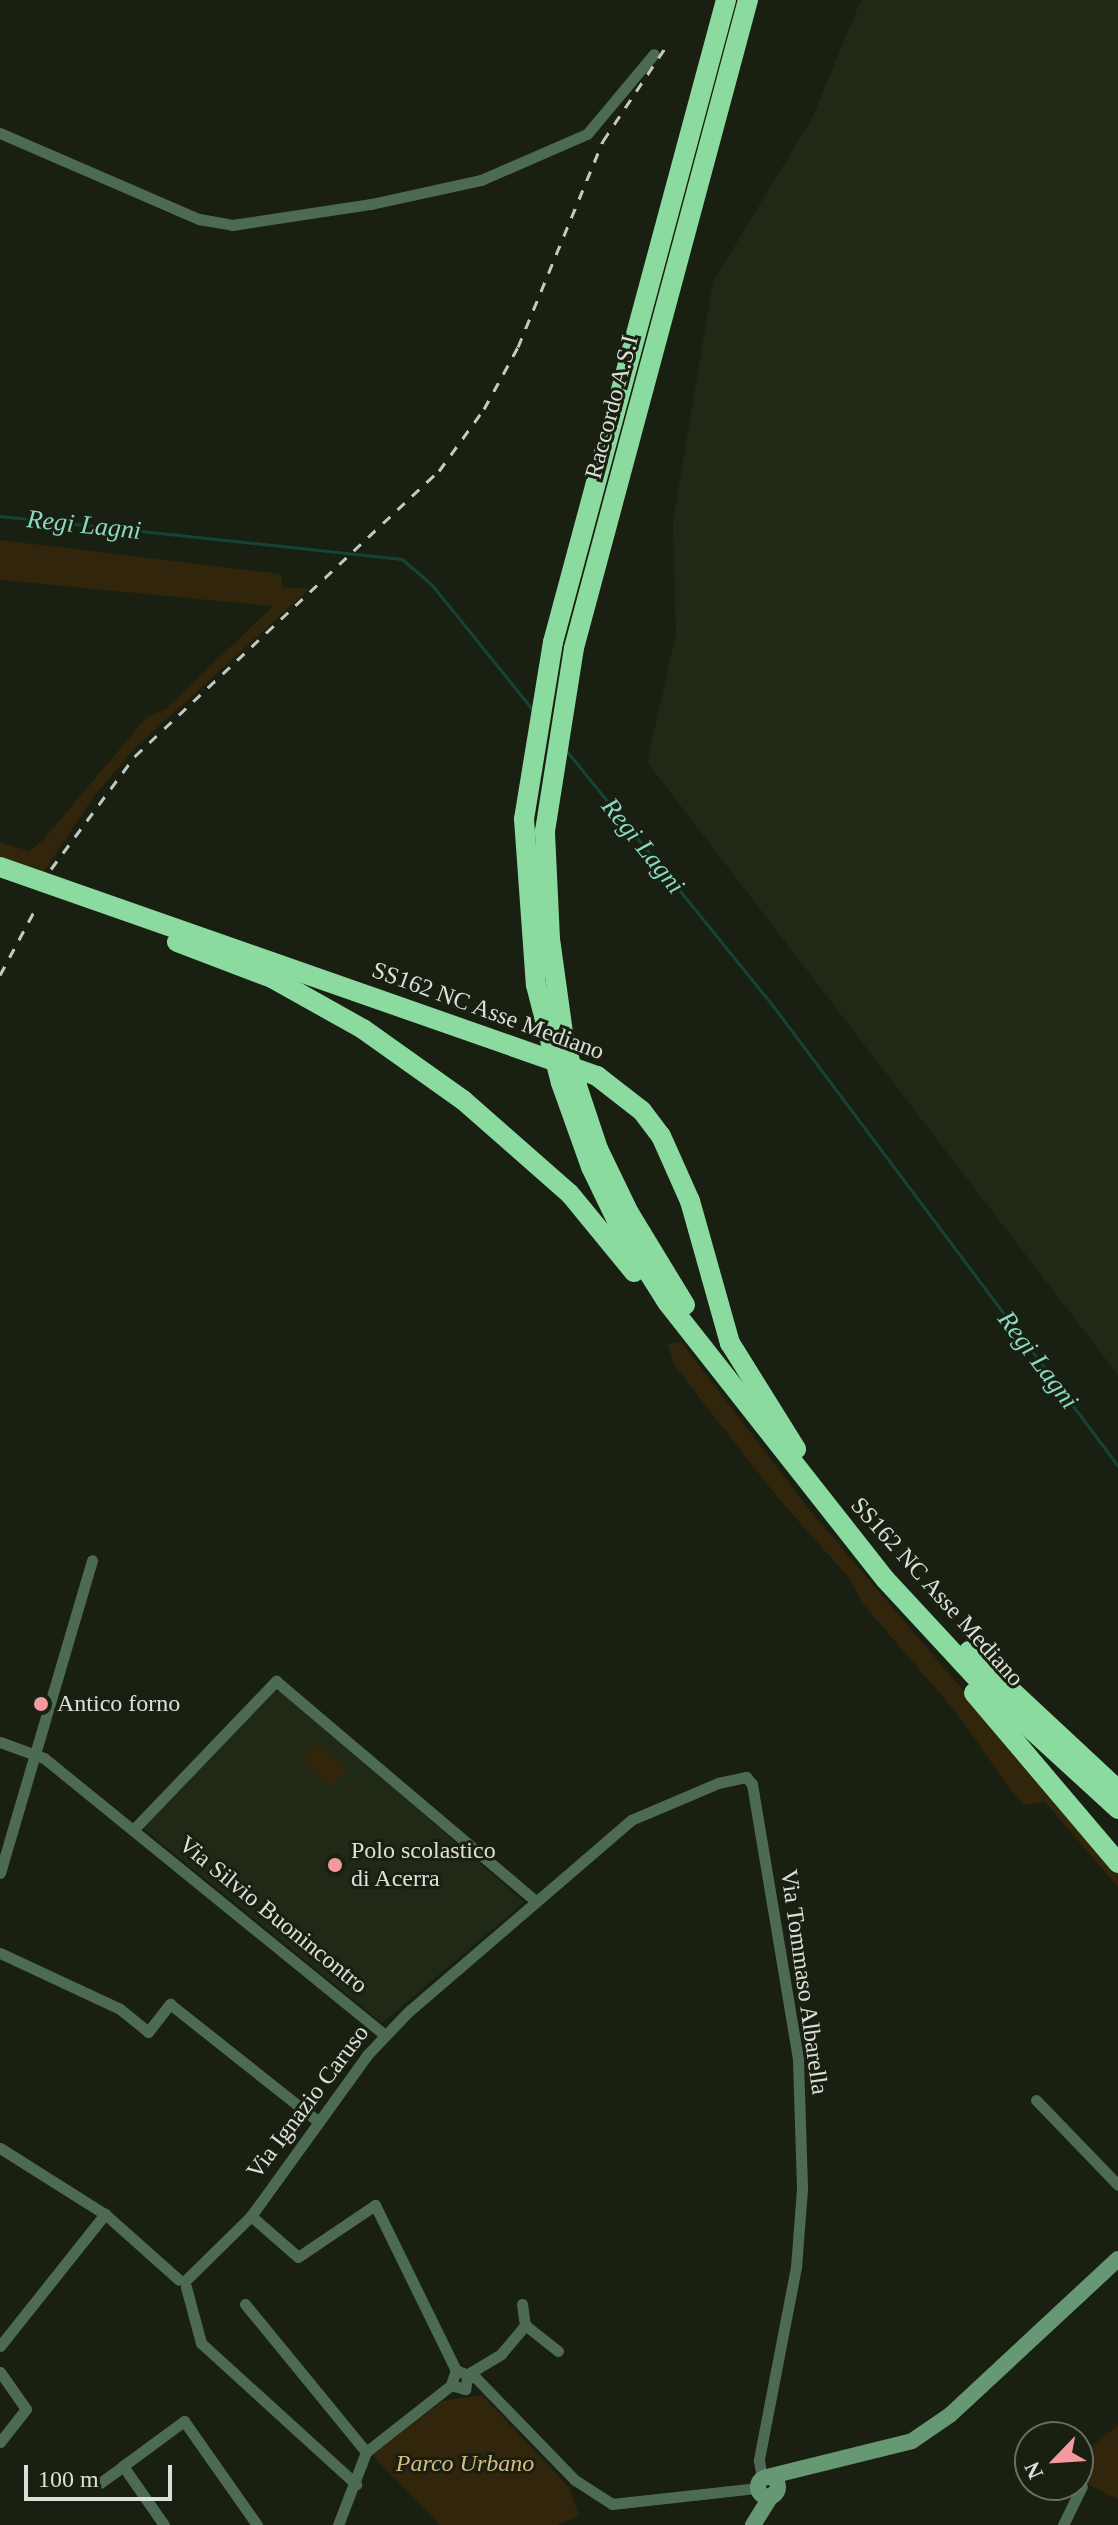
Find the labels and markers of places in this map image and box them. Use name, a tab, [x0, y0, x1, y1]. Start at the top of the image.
place label: Antico forno	[57, 1690, 180, 1718]
marker: Antico forno	[32, 1695, 50, 1713]
place label: Polo scolastico di Acerra	[351, 1837, 496, 1893]
marker: Polo scolastico di Acerra	[326, 1856, 344, 1874]

